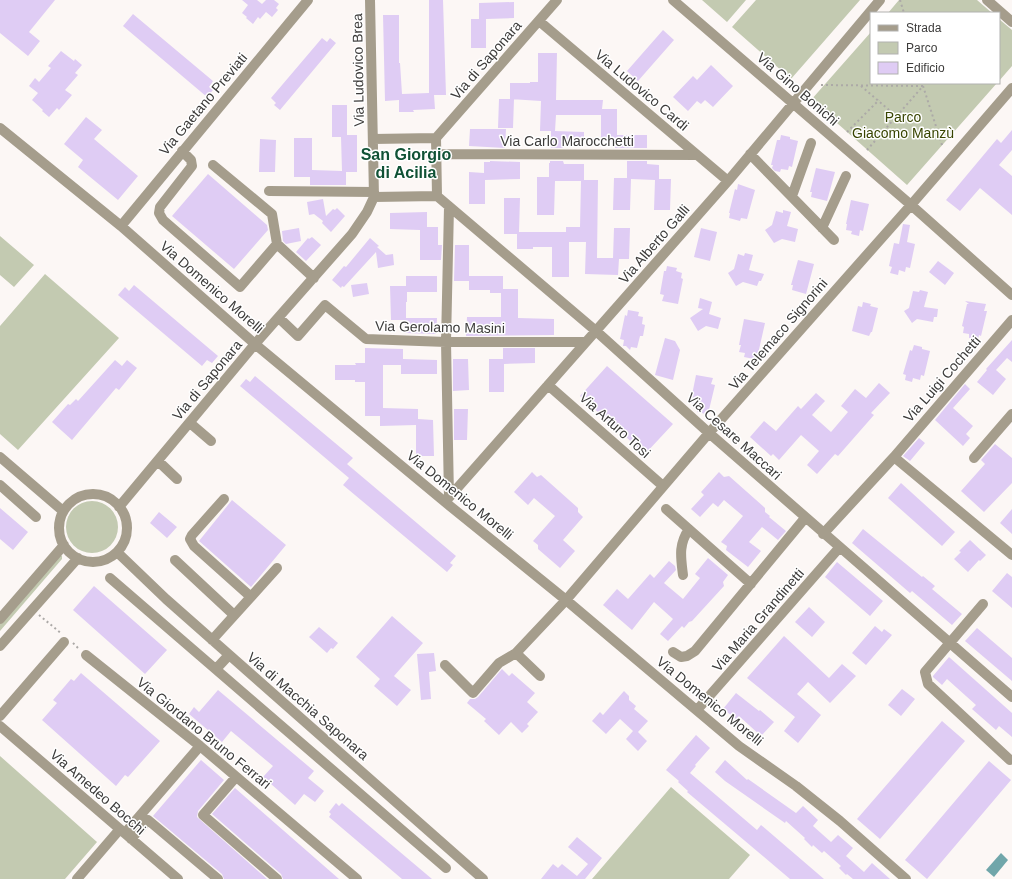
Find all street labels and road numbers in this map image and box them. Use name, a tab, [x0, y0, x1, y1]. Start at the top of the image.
street label: Via Ludovico Brea	[349, 13, 367, 127]
street label: Via di Saponara	[447, 17, 525, 103]
street label: Via Ludovico Cardi	[592, 46, 692, 134]
street label: Via Gino Bonichi	[754, 49, 842, 129]
street label: Via Gaetano Previati	[156, 50, 250, 158]
street label: Via Carlo Marocchetti	[500, 133, 634, 149]
street label: Via Alberto Galli	[615, 201, 693, 287]
street label: Via Domenico Morelli	[157, 238, 267, 336]
street label: Via Telemaco Signorini	[725, 275, 831, 393]
street label: Via Gerolamo Masini	[375, 318, 505, 336]
street label: Via Luigi Cochetti	[900, 333, 984, 425]
street label: Via di Saponara	[169, 337, 245, 423]
street label: Via Arturo Tosi	[576, 389, 654, 461]
street label: Via Cesare Maccari	[683, 389, 785, 483]
street label: Via Domenico Morelli	[404, 447, 516, 543]
street label: Via Maria Grandinetti	[709, 565, 807, 675]
street label: Via di Macchia Saponara	[244, 649, 372, 763]
street label: Via Domenico Morelli	[654, 653, 766, 749]
street label: Via Giordano Bruno Ferrari	[134, 674, 274, 792]
street label: Via Amedeo Bocchi	[47, 746, 149, 838]

